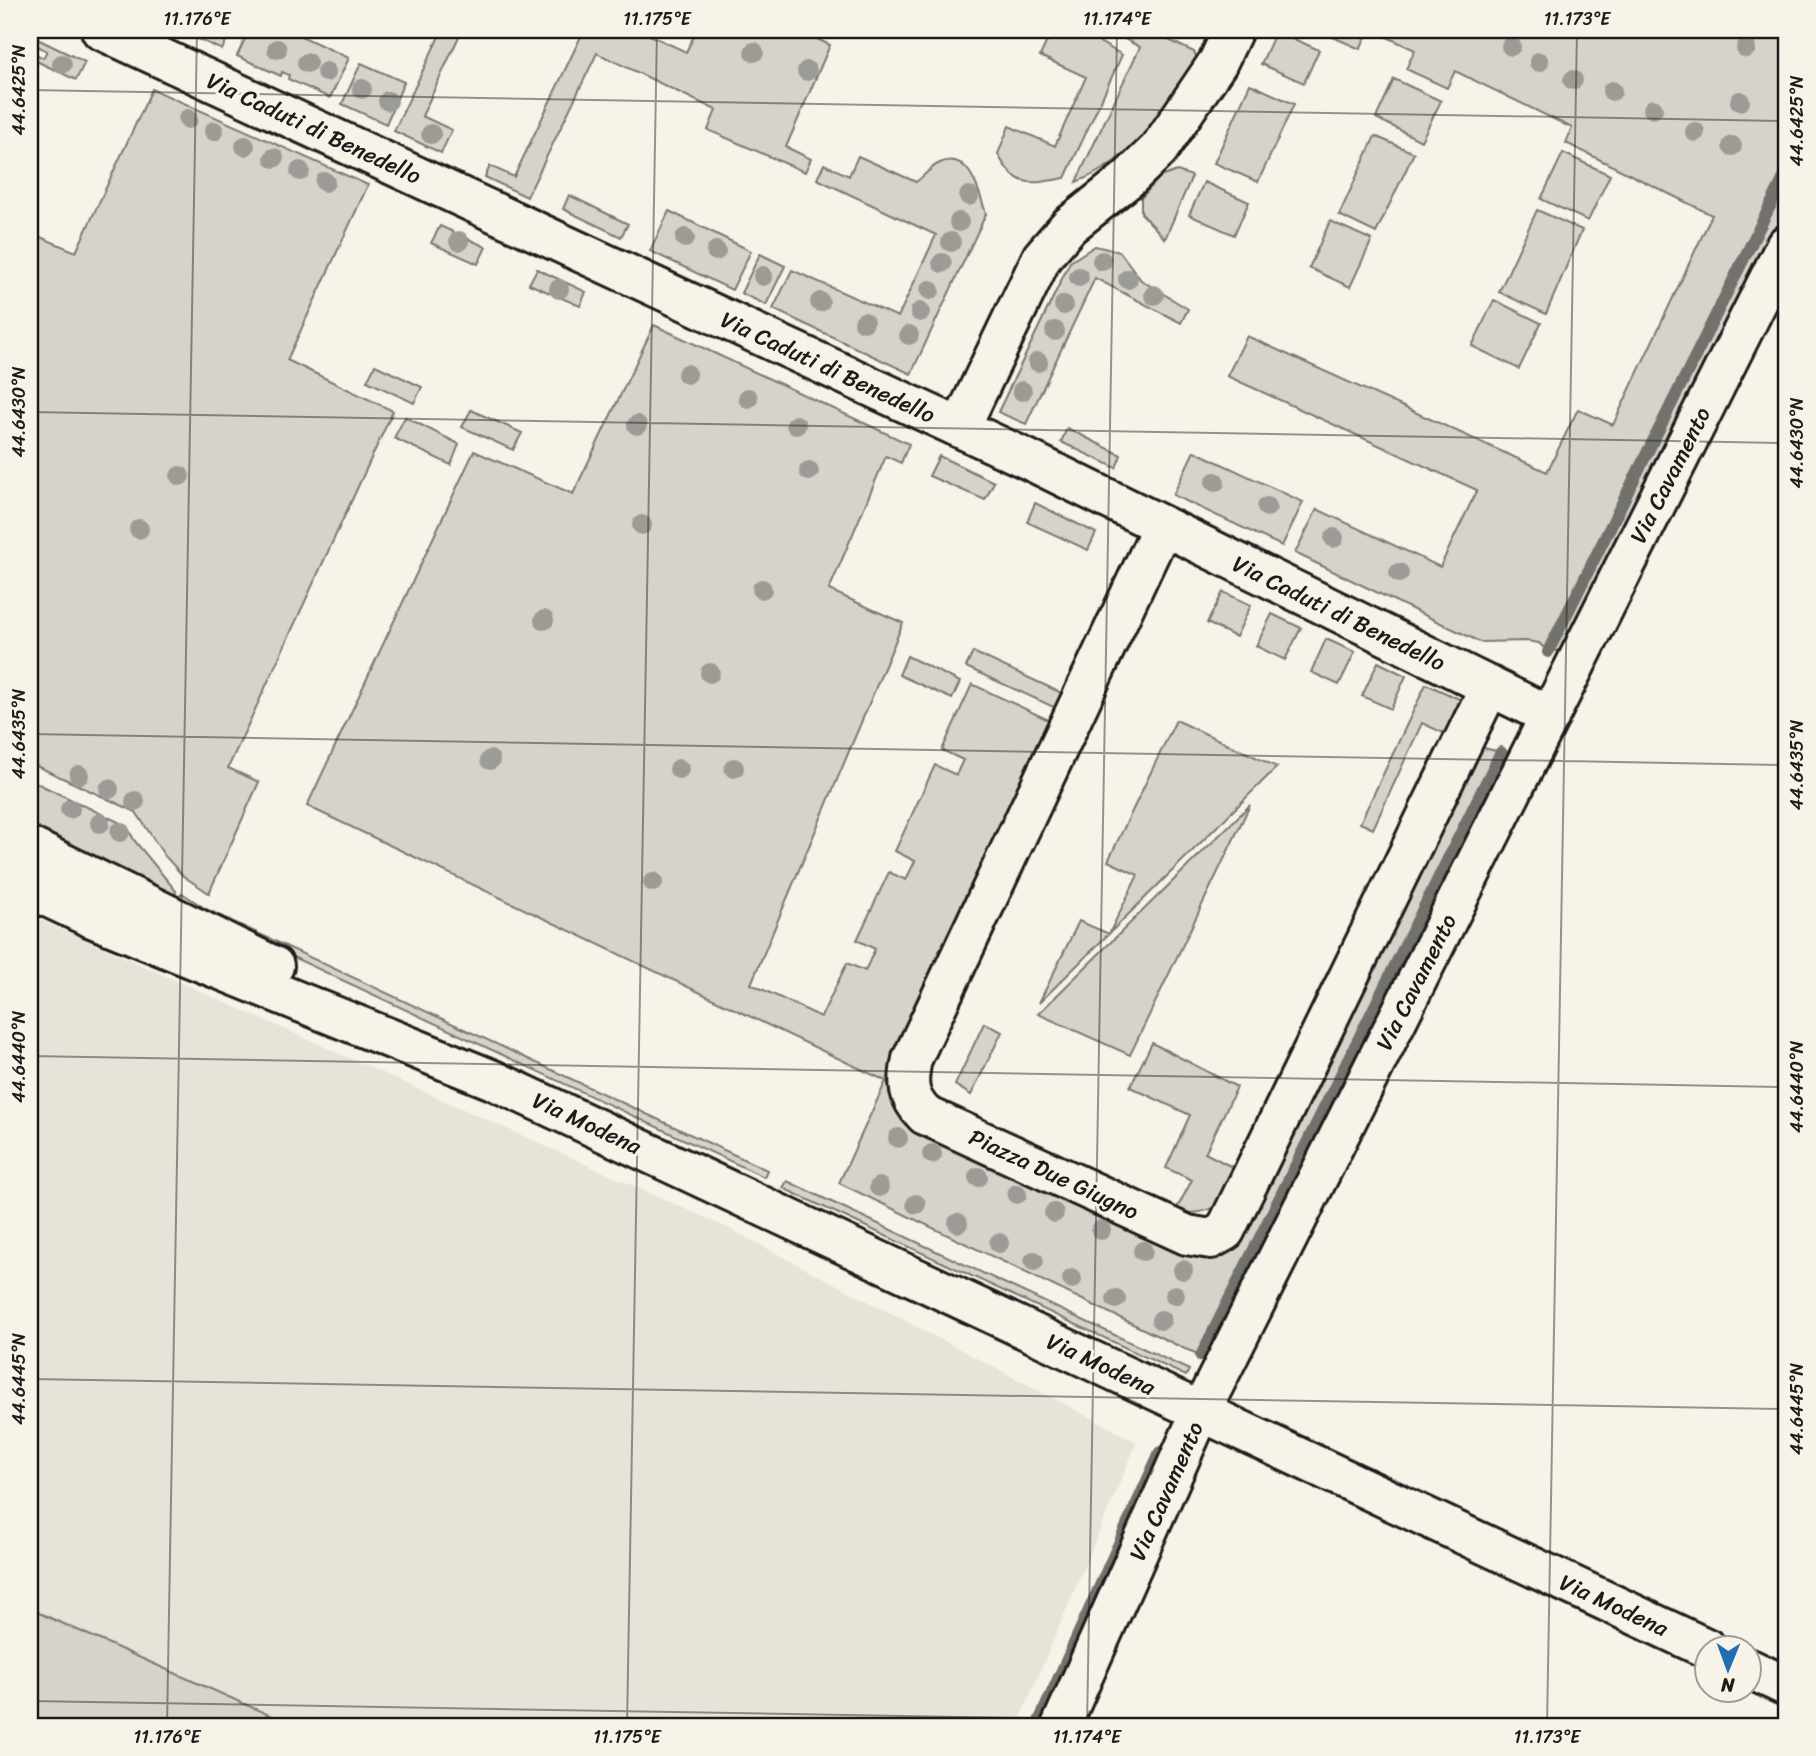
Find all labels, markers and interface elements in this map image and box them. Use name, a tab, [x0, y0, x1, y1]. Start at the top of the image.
text: 11.176°E	[164, 3, 231, 35]
text: 11.175°E	[623, 3, 692, 35]
text: 11.174°E	[1083, 3, 1152, 35]
text: 11.173°E	[1544, 3, 1611, 35]
text: 44.6425°N	[3, 44, 35, 135]
street label: Via Caduti di Benedello	[199, 61, 428, 196]
text: 44.6425°N	[1781, 75, 1813, 166]
street label: Via Caduti di Benedello	[713, 300, 942, 435]
text: 44.6430°N	[3, 366, 35, 457]
text: 44.6430°N	[1781, 397, 1813, 488]
street label: Via Cavamento	[1618, 399, 1723, 551]
street label: Via Caduti di Benedello	[1225, 544, 1453, 683]
text: 44.6435°N	[3, 688, 35, 779]
text: 44.6435°N	[1781, 719, 1813, 810]
street label: Via Cavamento	[1364, 906, 1469, 1058]
text: 44.6440°N	[3, 1010, 35, 1103]
text: 44.6440°N	[1781, 1040, 1813, 1133]
street label: Via Modena	[525, 1080, 649, 1167]
street label: Piazza Due Giugno	[962, 1117, 1146, 1232]
street label: Via Modena	[1039, 1321, 1163, 1408]
text: 44.6445°N	[3, 1333, 35, 1425]
text: 44.6445°N	[1781, 1363, 1813, 1455]
street label: Via Cavamento	[1117, 1415, 1216, 1568]
street label: Via Modena	[1552, 1562, 1676, 1649]
north arrow	[1694, 1634, 1764, 1704]
text: N	[1720, 1669, 1736, 1702]
text: 11.176°E	[134, 1721, 201, 1753]
text: 11.175°E	[593, 1721, 662, 1753]
text: 11.174°E	[1053, 1721, 1122, 1753]
text: 11.173°E	[1514, 1721, 1581, 1753]

